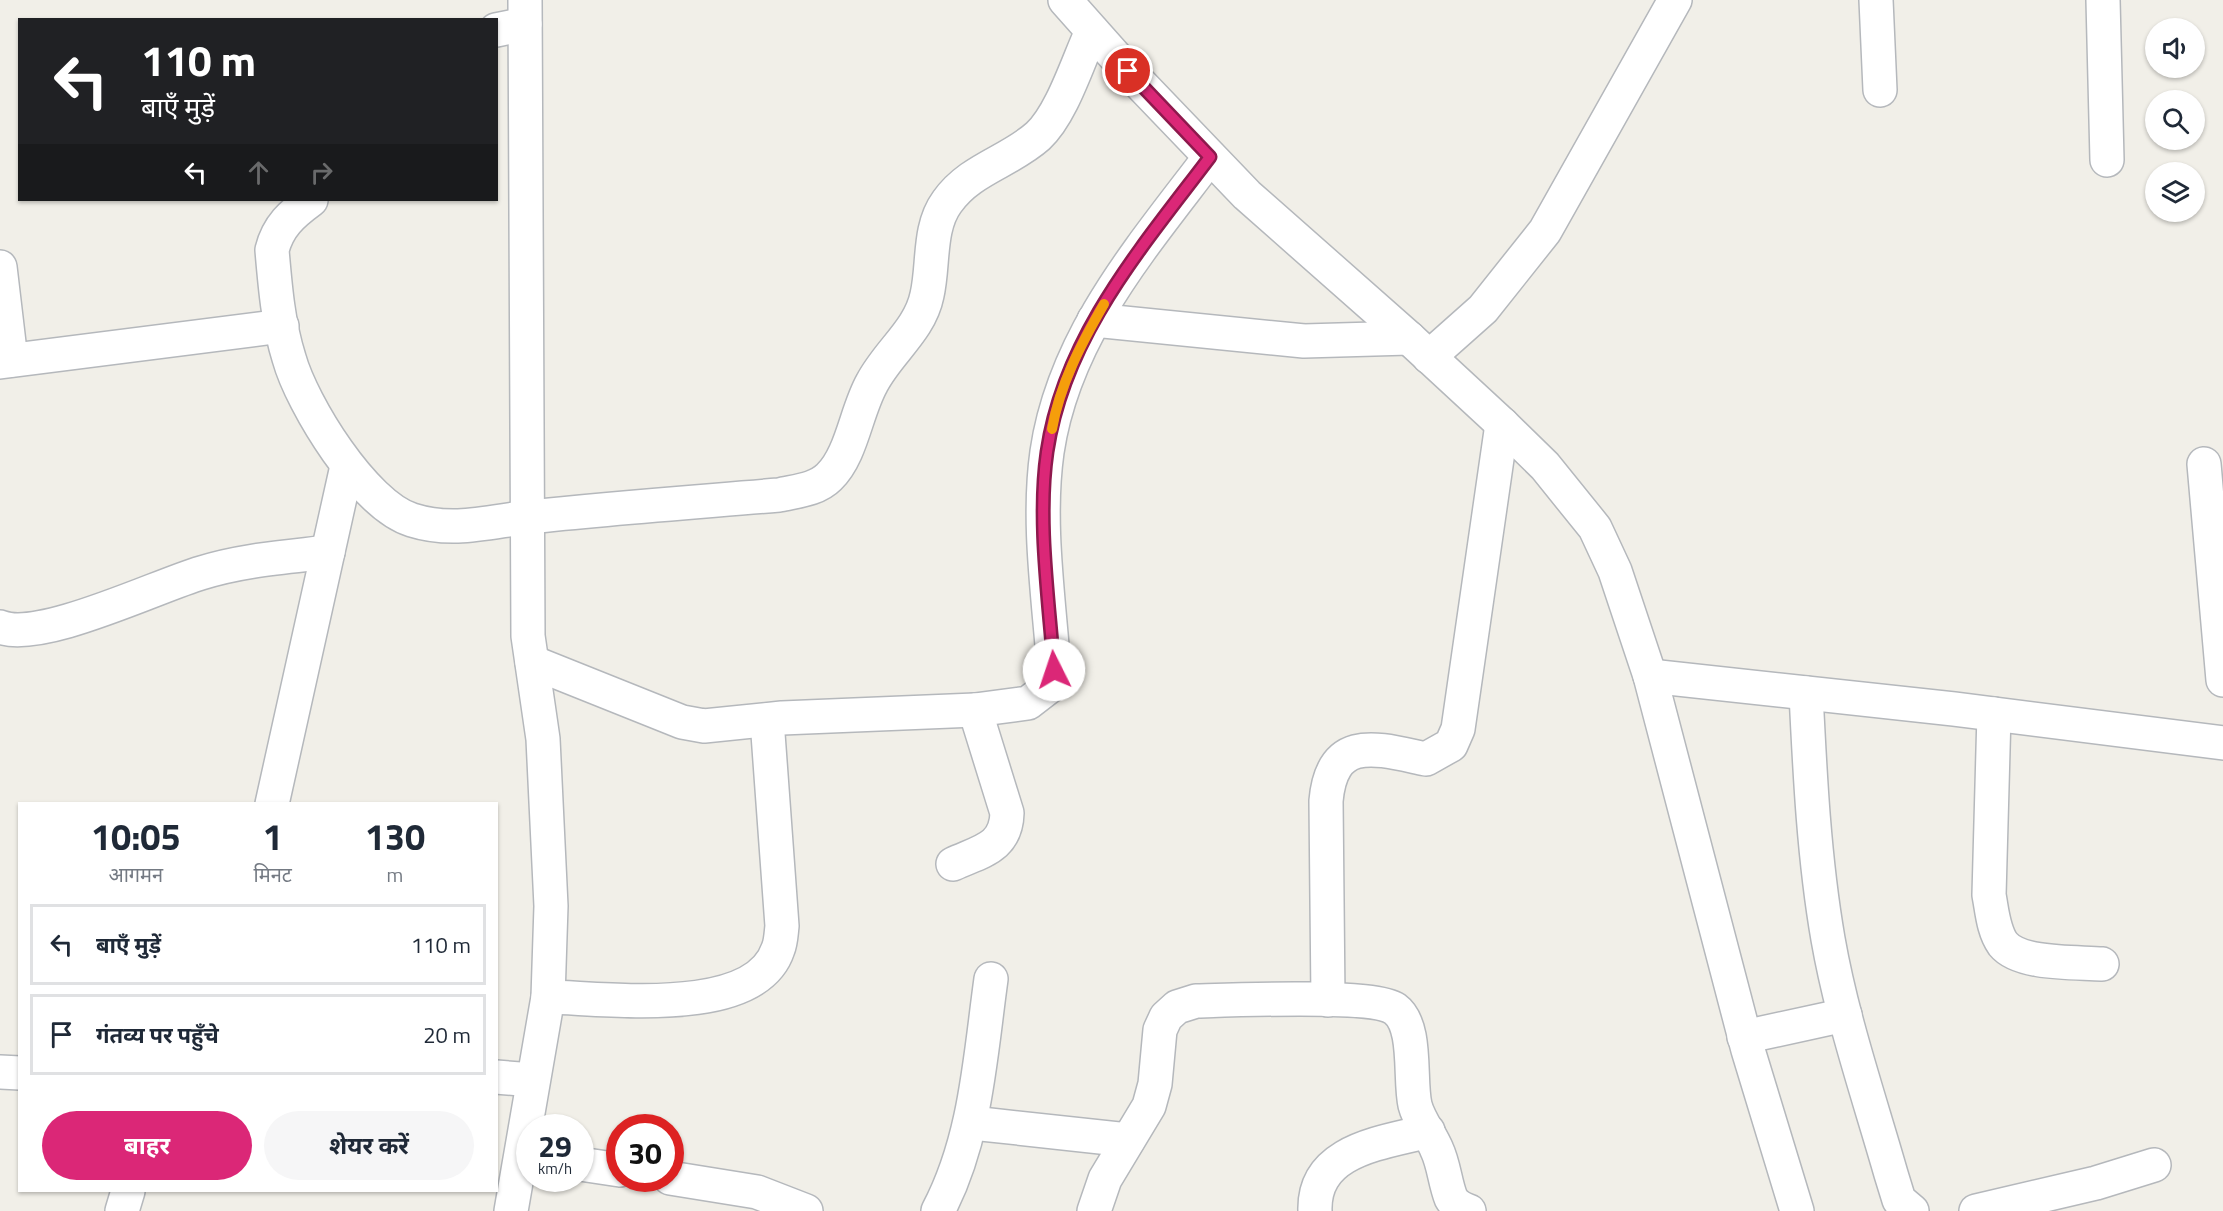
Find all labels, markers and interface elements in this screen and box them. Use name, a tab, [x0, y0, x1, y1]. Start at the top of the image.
map controls	[2145, 18, 2205, 222]
button: sound	[2145, 18, 2205, 78]
text: 110 m	[141, 28, 256, 92]
icon: left	[42, 42, 120, 120]
pin	[1102, 45, 1153, 96]
icon: arrive	[1111, 54, 1144, 87]
text: बाएँ मुड़ें	[141, 86, 215, 127]
button: search	[2145, 90, 2205, 150]
icon: left	[179, 156, 212, 189]
icon: ahead	[242, 156, 275, 189]
icon: right	[305, 156, 338, 189]
button: layers	[2145, 162, 2205, 222]
position arrow	[1022, 638, 1086, 702]
text: 10:05	[91, 809, 181, 864]
text: 1	[263, 809, 283, 864]
text: 130	[365, 809, 425, 864]
text: आगमन	[108, 859, 163, 890]
text: मिनट	[254, 859, 292, 890]
text: m	[387, 859, 403, 890]
icon: left	[45, 928, 78, 961]
text: बाएँ मुड़ें	[96, 928, 161, 962]
text: 110 m	[411, 928, 471, 962]
icon: arrive	[45, 1018, 78, 1051]
text: गंतव्य पर पहुँचे	[96, 1018, 219, 1052]
text: 20 m	[423, 1018, 471, 1052]
button: बाहर	[42, 1111, 252, 1180]
button: शेयर करें	[264, 1111, 474, 1180]
speed limit sign: 30	[606, 1114, 684, 1192]
text: 29	[538, 1123, 572, 1169]
text: km/h	[538, 1157, 572, 1180]

